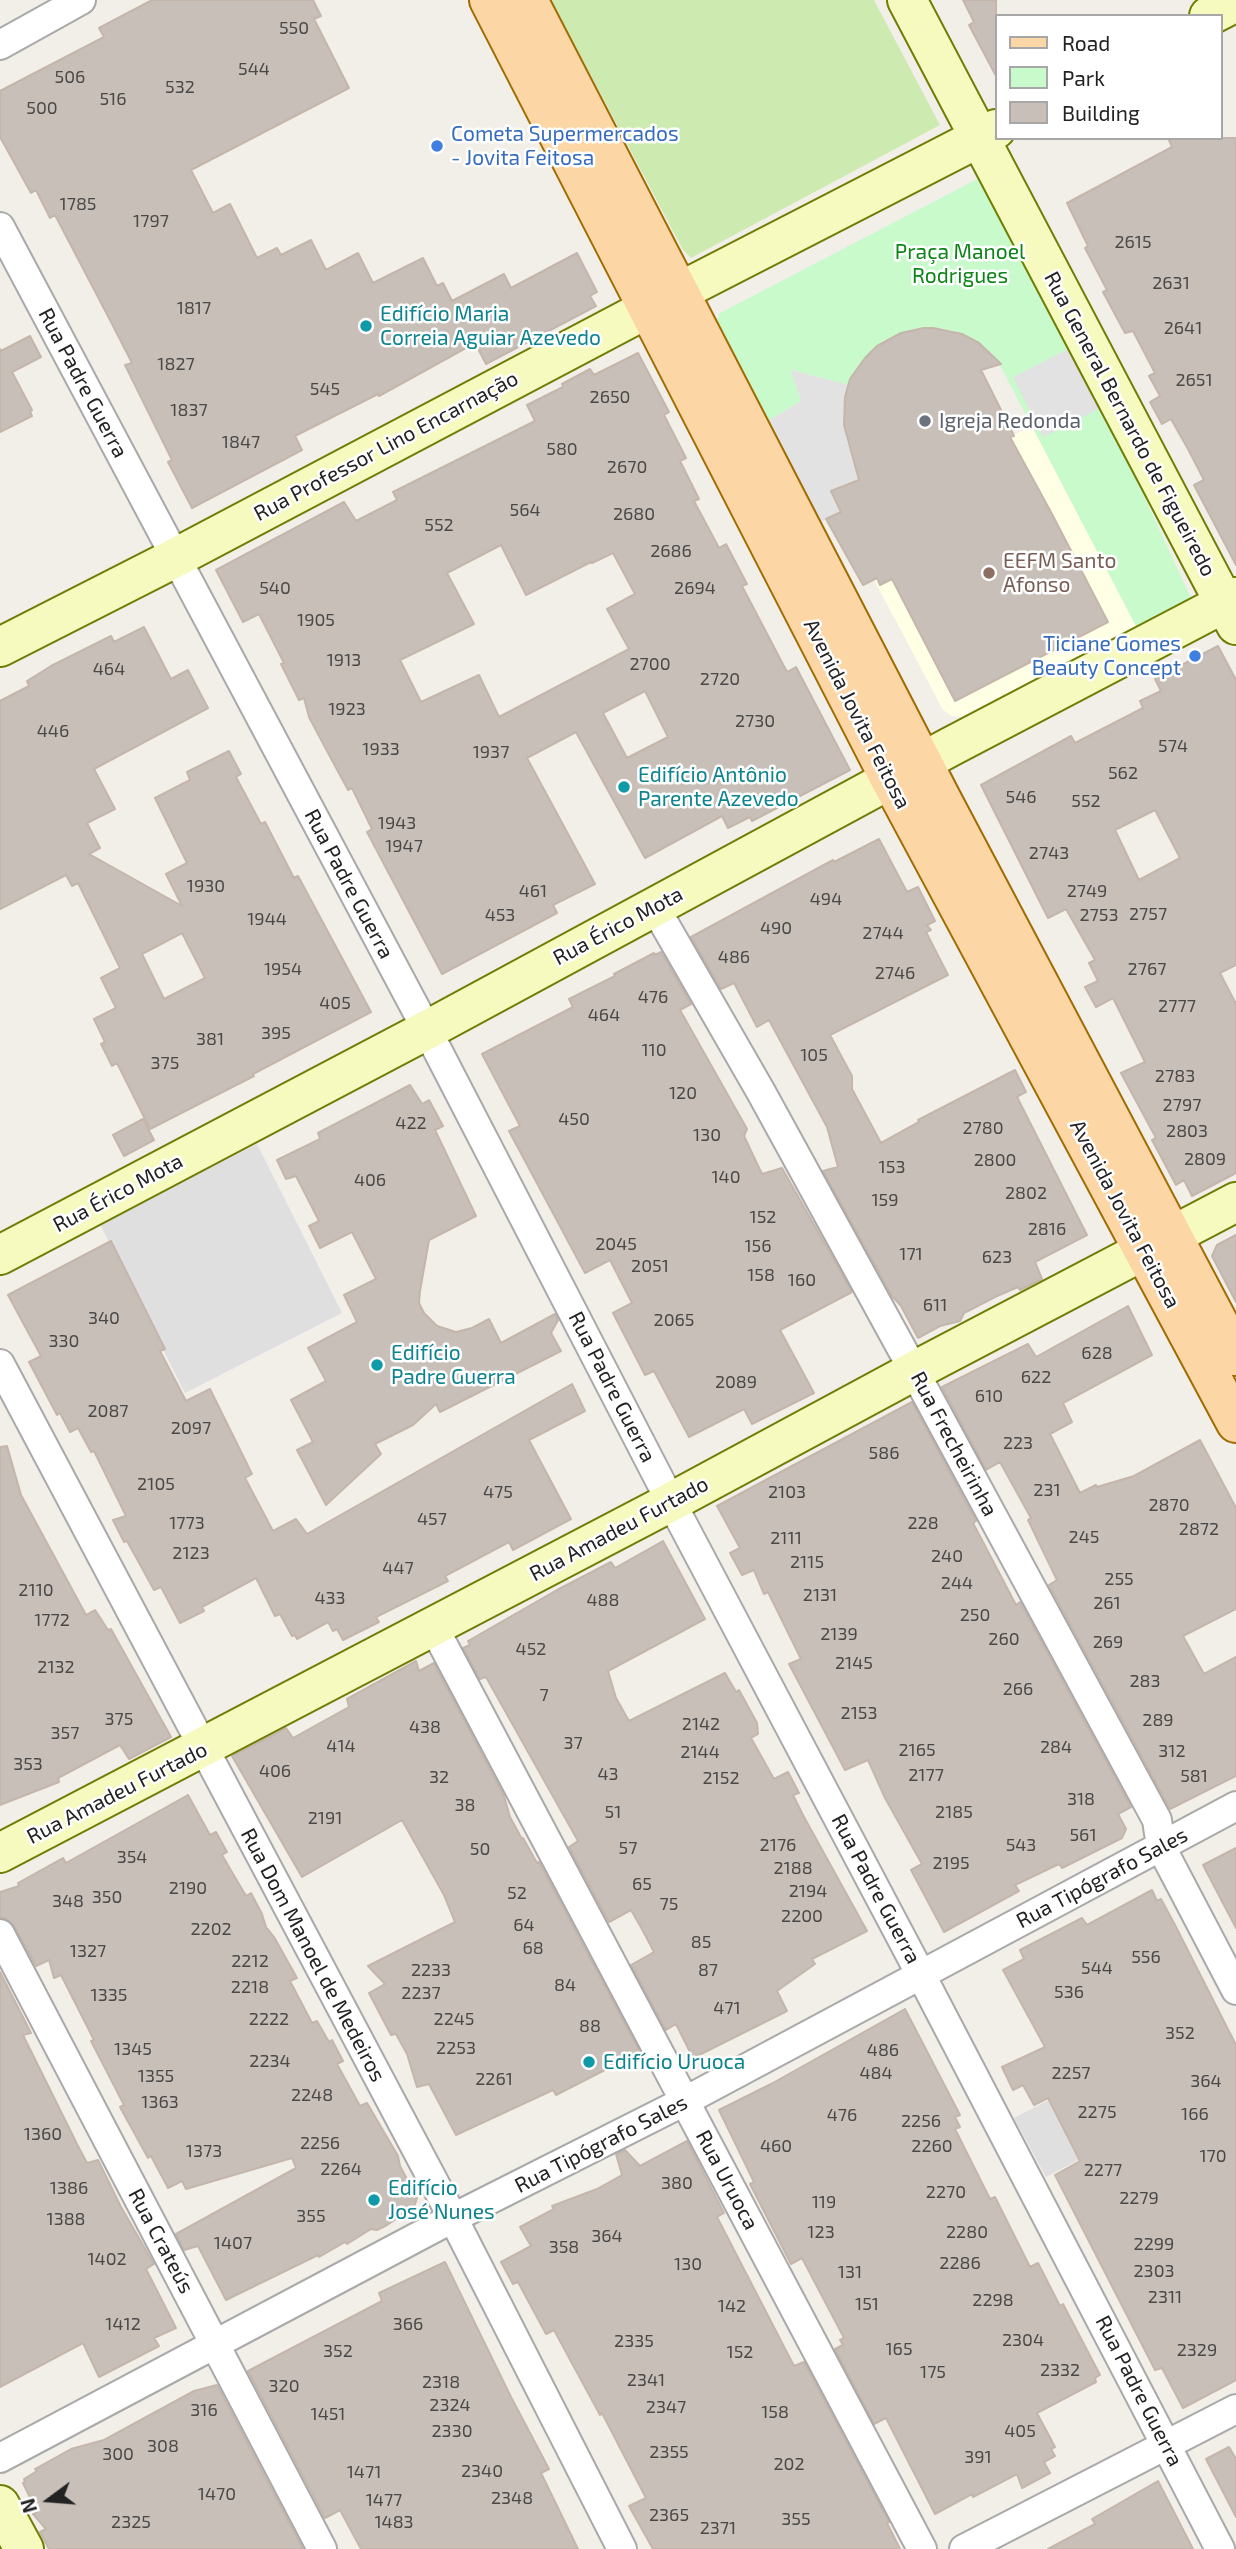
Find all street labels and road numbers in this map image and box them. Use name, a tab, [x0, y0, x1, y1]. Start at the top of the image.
street label: Rua General Bernardo de Figueiredo	[1039, 267, 1221, 581]
street label: Rua Padre Guerra	[33, 304, 133, 462]
street label: Rua Professor Lino Encarnação	[250, 366, 522, 526]
street label: Avenida Jovita Feitosa	[798, 615, 916, 813]
street label: Rua Padre Guerra	[299, 805, 399, 963]
street label: Rua Érico Mota	[549, 881, 687, 971]
street label: Avenida Jovita Feitosa	[1065, 1116, 1185, 1312]
street label: Rua Érico Mota	[49, 1148, 187, 1238]
street label: Rua Padre Guerra	[563, 1307, 661, 1467]
street label: Rua Frecheirinha	[905, 1367, 1003, 1521]
street label: Rua Amadeu Furtado	[525, 1471, 713, 1587]
street label: Rua Amadeu Furtado	[23, 1737, 211, 1849]
street label: Rua Padre Guerra	[826, 1810, 926, 1968]
street label: Rua Tipógrafo Sales	[1012, 1822, 1192, 1934]
street label: Rua Dom Manoel de Medeiros	[235, 1824, 391, 2086]
street label: Rua Tipógrafo Sales	[511, 2090, 691, 2198]
street label: Rua Uruoca	[690, 2126, 764, 2234]
street label: Rua Crateús	[123, 2184, 199, 2298]
street label: Rua Padre Guerra	[1090, 2311, 1188, 2471]

